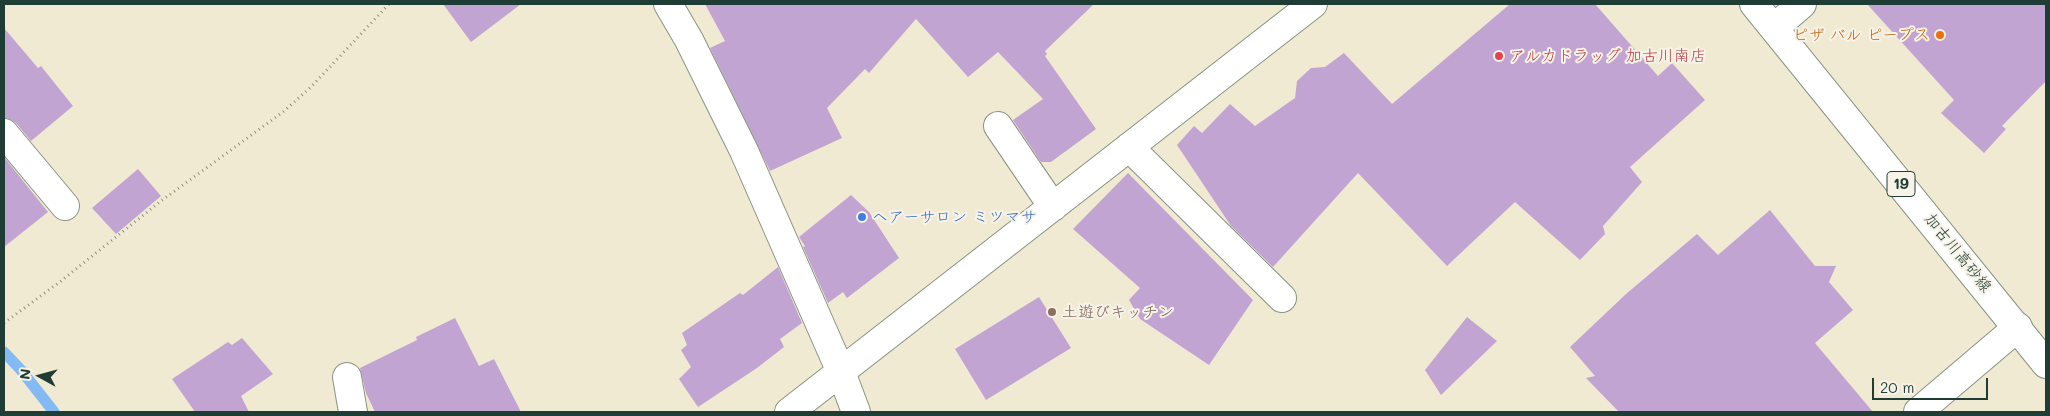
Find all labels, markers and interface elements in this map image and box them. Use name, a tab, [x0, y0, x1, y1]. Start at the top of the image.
place label: ピザ バル ピープス	[1793, 25, 1930, 45]
marker: ピザ バル ピープス	[1934, 29, 1946, 41]
place label: アルカドラッグ 加古川南店	[1509, 46, 1706, 66]
marker: アルカドラッグ 加古川南店	[1493, 50, 1505, 62]
road number: 19	[1887, 172, 1915, 196]
place label: ヘアーサロン ミツマサ	[872, 207, 1036, 227]
street label: 加古川高砂線	[1920, 210, 1996, 296]
marker: ヘアーサロン ミツマサ	[856, 211, 868, 223]
place label: 土遊びキッチン	[1062, 302, 1174, 322]
marker: 土遊びキッチン	[1046, 306, 1058, 318]
north arrow	[15, 351, 65, 401]
text: N	[15, 368, 35, 381]
scale bar	[1875, 368, 1991, 400]
text: 20 m	[1880, 377, 1914, 397]

